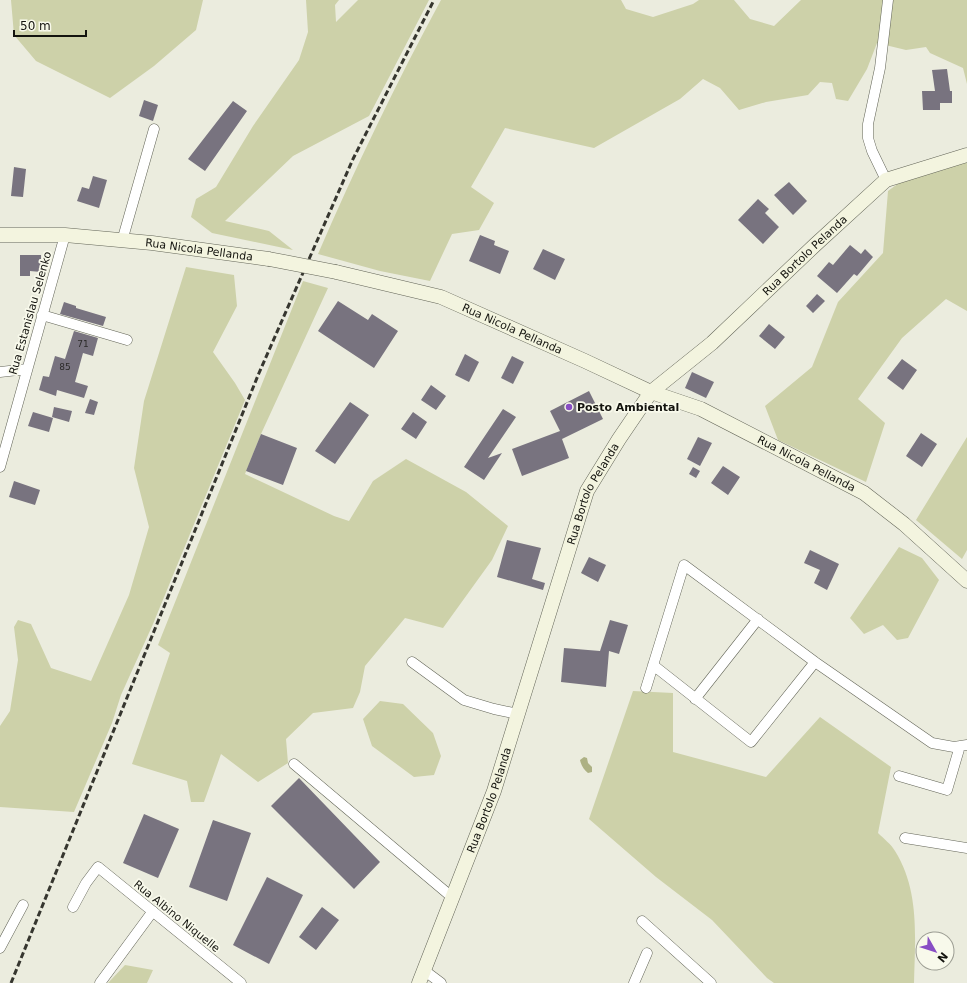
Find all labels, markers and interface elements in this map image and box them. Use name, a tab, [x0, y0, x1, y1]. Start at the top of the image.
scale bar	[14, 12, 86, 38]
text: 50 m	[20, 19, 51, 33]
street label: Rua Bortolo Pelanda	[760, 213, 850, 298]
street label: Rua Nicola Pellanda	[145, 236, 254, 264]
street label: Rua Estanislau Selenko	[7, 250, 54, 376]
street label: Rua Nicola Pellanda	[460, 301, 564, 357]
house number: 71	[77, 339, 89, 349]
house number: 85	[59, 362, 71, 372]
place label: Posto Ambiental	[577, 401, 679, 414]
marker: Posto Ambiental	[564, 402, 574, 412]
street label: Rua Nicola Pellanda	[755, 433, 857, 494]
street label: Rua Bortolo Pelanda	[565, 441, 622, 546]
street label: Rua Bortolo Pelanda	[465, 746, 514, 855]
street label: Rua Albino Niquelle	[131, 878, 223, 955]
north arrow	[915, 931, 955, 971]
text: N	[934, 949, 950, 965]

